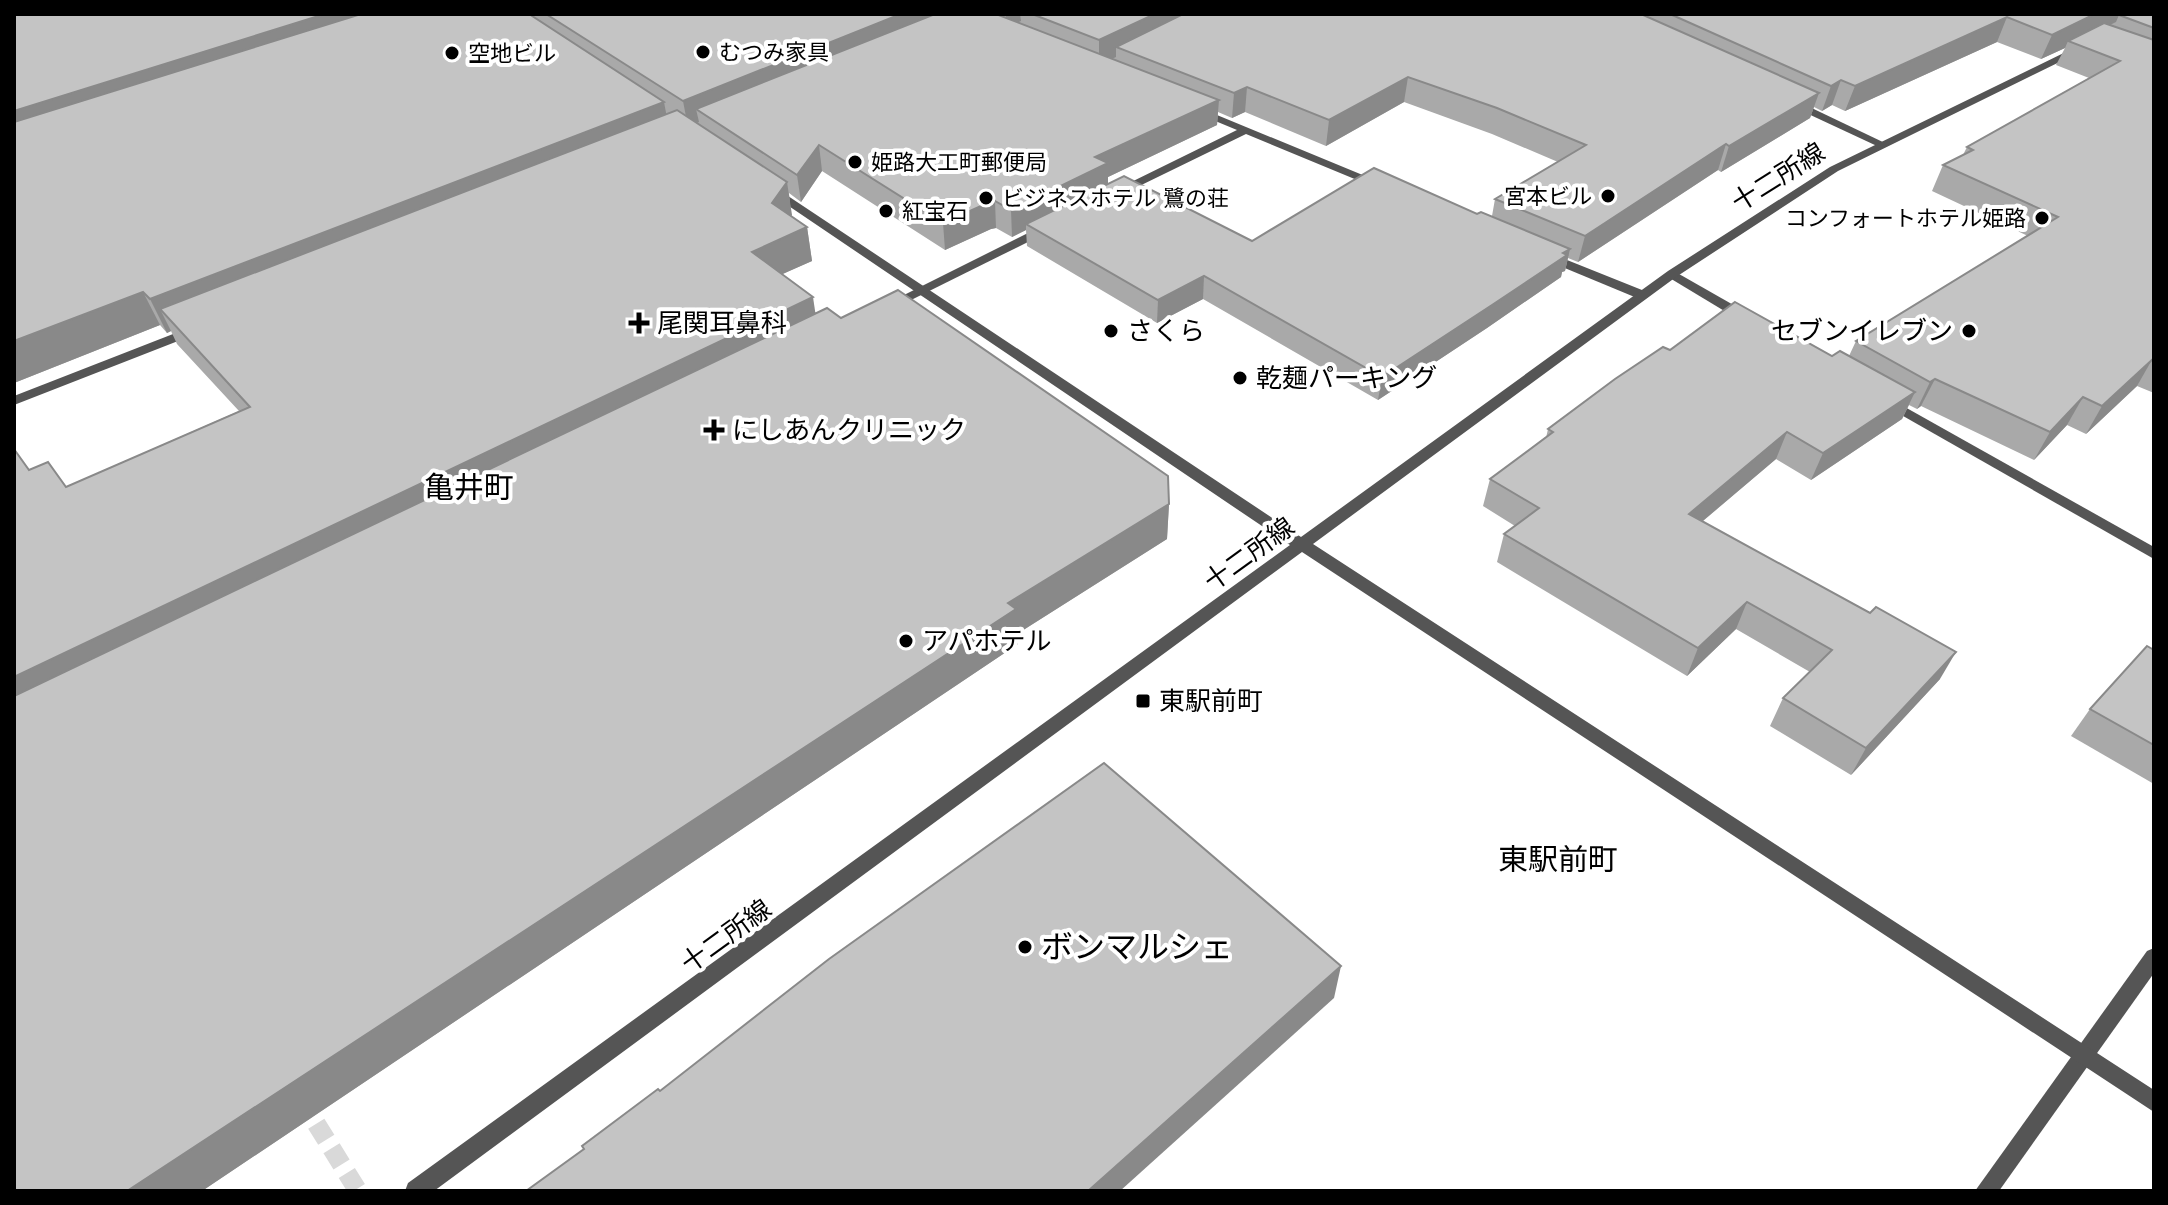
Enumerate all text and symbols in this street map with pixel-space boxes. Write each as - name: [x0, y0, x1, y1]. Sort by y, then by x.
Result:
- place label: むつみ家具: [719, 40, 829, 65]
- place label: 空地ビル: [468, 41, 556, 66]
- marker: むつみ家具: [694, 43, 712, 61]
- marker: 空地ビル: [443, 44, 461, 62]
- street label: 十二所線: [1726, 137, 1830, 217]
- place label: 姫路大工町郵便局: [871, 150, 1047, 175]
- marker: 姫路大工町郵便局: [846, 153, 864, 171]
- place label: 宮本ビル: [1504, 184, 1592, 209]
- place label: ビジネスホテル 鷺の荘: [1002, 186, 1229, 211]
- marker: 宮本ビル: [1599, 187, 1617, 205]
- marker: ビジネスホテル 鷺の荘: [977, 189, 995, 207]
- place label: 紅宝石: [902, 199, 968, 224]
- marker: 紅宝石: [877, 202, 895, 220]
- place label: コンフォートホテル姫路: [1785, 206, 2026, 231]
- marker: コンフォートホテル姫路: [2033, 209, 2051, 227]
- place label: 尾関耳鼻科: [657, 308, 787, 338]
- marker: 尾関耳鼻科: [628, 312, 650, 334]
- place label: さくら: [1127, 316, 1205, 346]
- place label: セブンイレブン: [1771, 316, 1953, 346]
- marker: さくら: [1102, 322, 1120, 340]
- marker: セブンイレブン: [1960, 322, 1978, 340]
- place label: 乾麺パーキング: [1256, 363, 1437, 393]
- marker: 乾麺パーキング: [1231, 369, 1249, 387]
- place label: にしあんクリニック: [732, 415, 966, 445]
- marker: にしあんクリニック: [703, 419, 725, 441]
- district label: 亀井町: [424, 470, 514, 505]
- street label: 十二所線: [1198, 511, 1300, 597]
- place label: アパホテル: [922, 626, 1051, 656]
- marker: アパホテル: [897, 632, 915, 650]
- place label: 東駅前町: [1159, 686, 1263, 716]
- marker: 東駅前町: [1134, 692, 1152, 710]
- district label: 東駅前町: [1498, 842, 1618, 877]
- street label: 十二所線: [675, 893, 777, 979]
- place label: ボンマルシェ: [1041, 928, 1233, 966]
- marker: ボンマルシェ: [1016, 938, 1034, 956]

